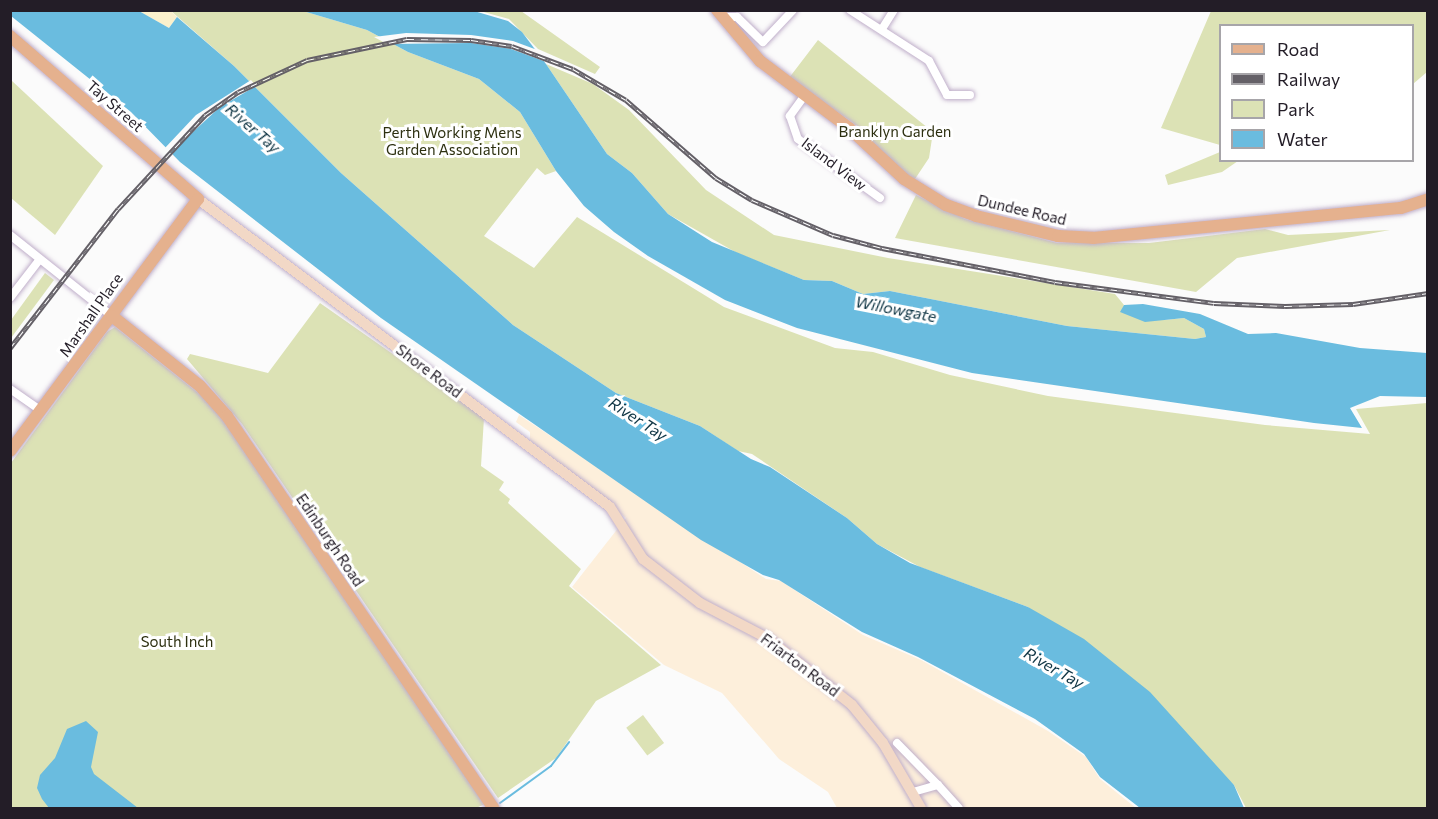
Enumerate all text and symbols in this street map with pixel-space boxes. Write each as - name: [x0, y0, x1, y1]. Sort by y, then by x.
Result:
- legend: [1219, 24, 1414, 162]
- text: Road: [1277, 38, 1319, 60]
- text: Railway: [1277, 68, 1340, 90]
- street label: Tay Street: [83, 77, 147, 135]
- text: Park: [1277, 98, 1315, 120]
- water label: River Tay: [222, 99, 284, 157]
- park label: Perth Working Mens Garden Association: [382, 123, 522, 158]
- park label: Branklyn Garden: [839, 123, 951, 141]
- text: Water: [1277, 128, 1328, 150]
- street label: Island View: [798, 134, 870, 194]
- street label: Dundee Road: [976, 191, 1068, 229]
- street label: Marshall Place: [56, 270, 126, 360]
- water label: Willowgate: [854, 292, 938, 326]
- street label: Shore Road: [392, 340, 466, 402]
- water label: River Tay: [605, 393, 671, 445]
- street label: Edinburgh Road: [292, 490, 368, 590]
- street label: Friarton Road: [757, 630, 843, 700]
- park label: South Inch: [141, 633, 213, 651]
- water label: River Tay: [1021, 643, 1087, 693]

